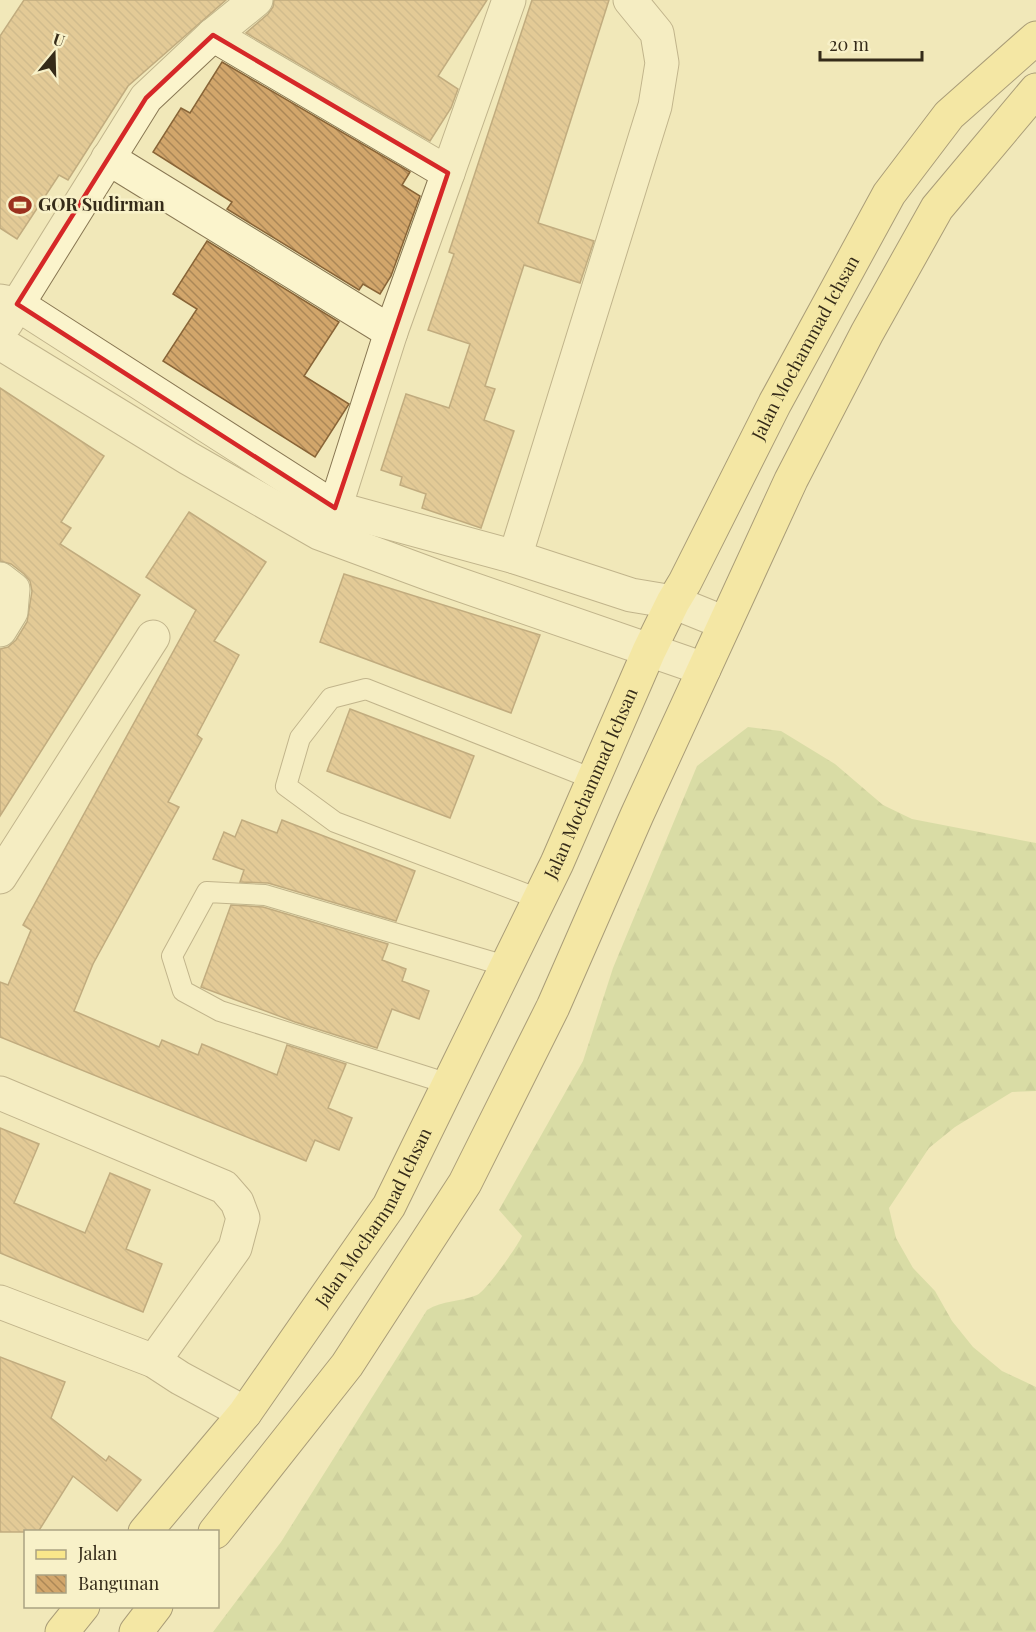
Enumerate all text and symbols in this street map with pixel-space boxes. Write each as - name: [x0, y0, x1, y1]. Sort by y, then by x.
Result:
- north arrow: [24, 24, 84, 84]
- scale bar: [820, 24, 922, 62]
- text: U: [50, 28, 68, 51]
- text: 20 m: [829, 32, 869, 56]
- sports icon: GOR Sudirman: [7, 192, 33, 218]
- place label: GOR Sudirman: [38, 192, 165, 216]
- street label: Jalan Mochammad Ichsan: [745, 251, 864, 445]
- street label: Jalan Mochammad Ichsan: [538, 684, 643, 884]
- street label: Jalan Mochammad Ichsan: [309, 1123, 437, 1312]
- legend: [24, 1530, 219, 1608]
- text: Jalan: [77, 1541, 118, 1565]
- text: Bangunan: [78, 1571, 159, 1595]

